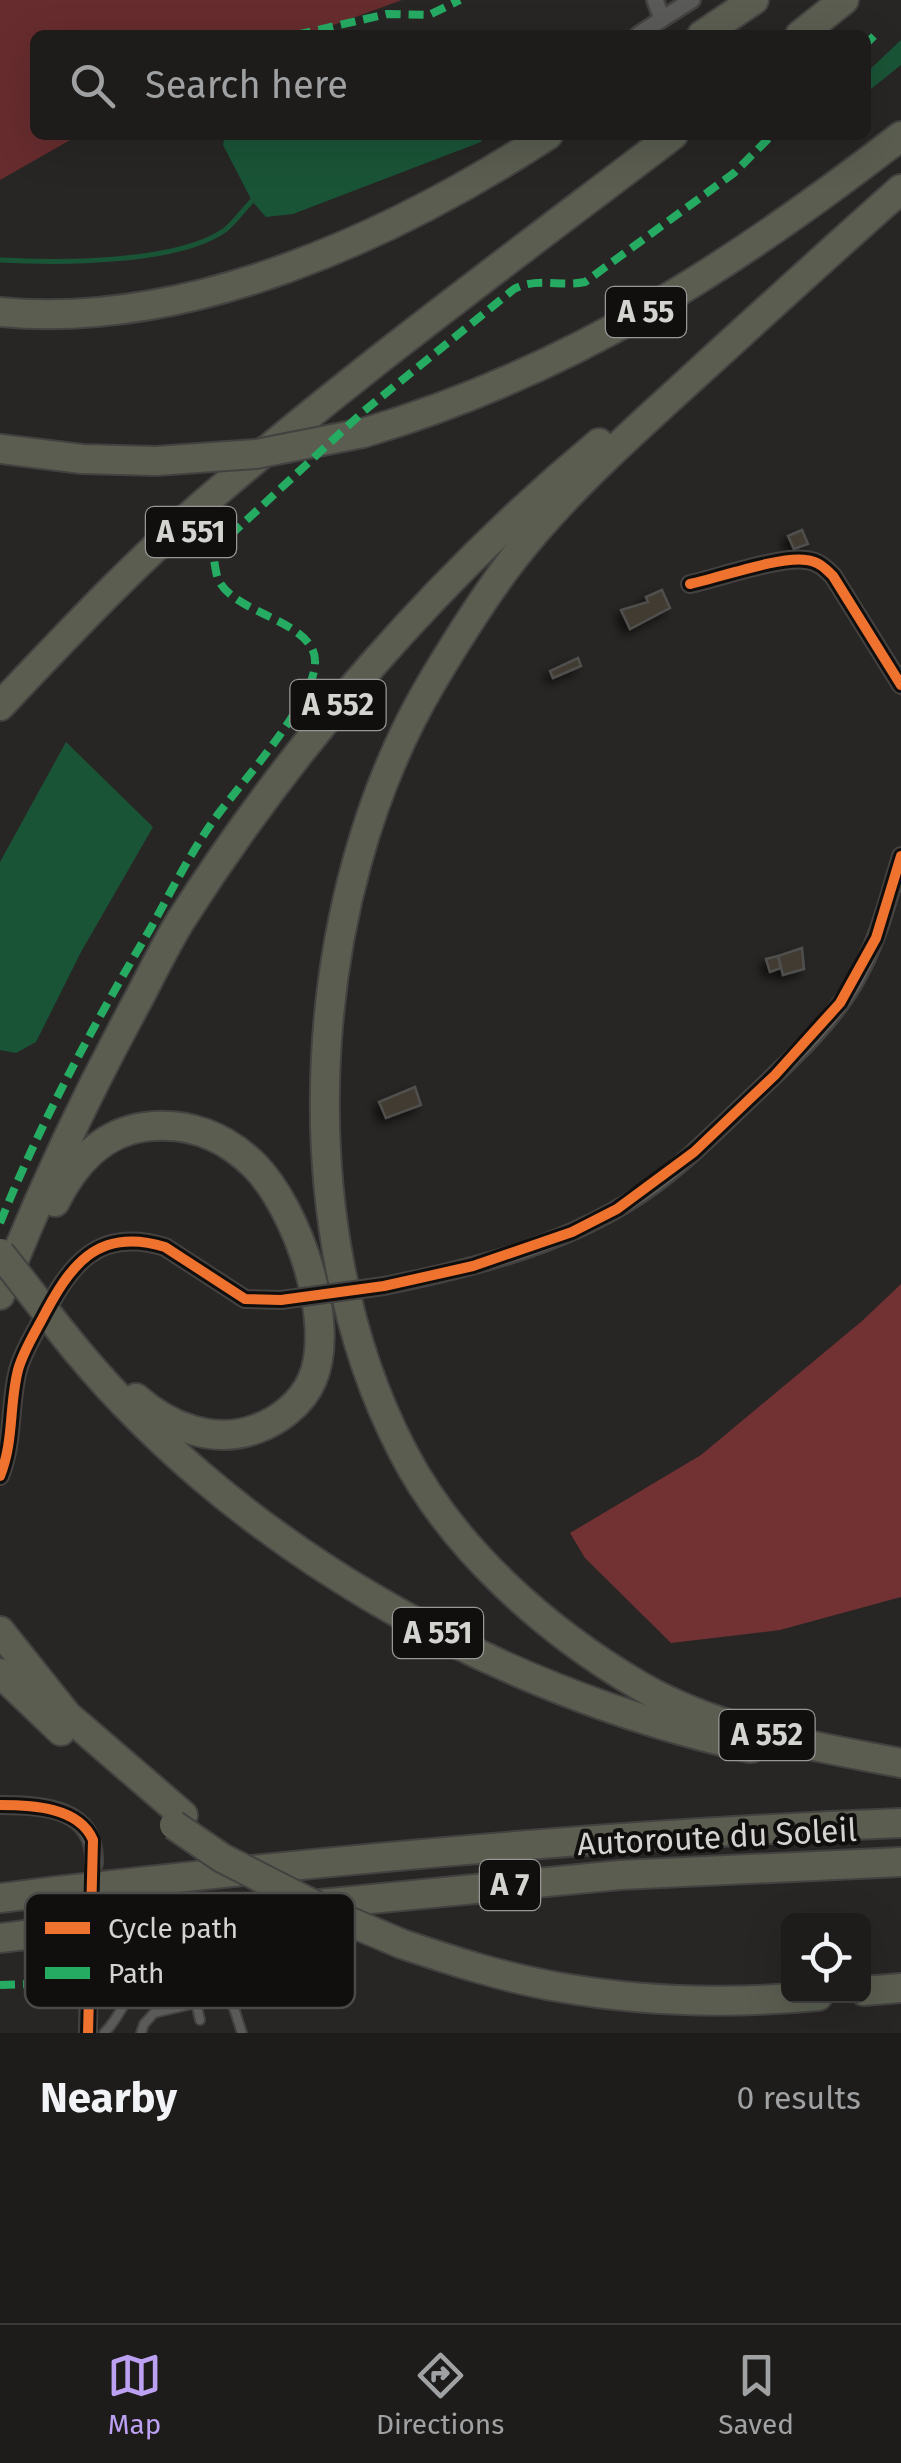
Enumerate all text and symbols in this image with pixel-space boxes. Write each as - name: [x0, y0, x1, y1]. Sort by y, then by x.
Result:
- search box: [30, 30, 871, 140]
- icon: search: [65, 58, 120, 113]
- text: Search here: [145, 62, 348, 108]
- road number: A 55: [606, 287, 686, 337]
- road number: A 551: [146, 507, 236, 557]
- road number: A 552: [290, 680, 386, 730]
- road number: A 551: [393, 1608, 483, 1658]
- road number: A 552: [720, 1710, 814, 1760]
- street label: Autoroute du Soleil: [576, 1811, 858, 1863]
- road number: A 7: [480, 1860, 540, 1910]
- legend: [25, 1893, 355, 2008]
- text: Cycle path: [108, 1912, 238, 1945]
- map controls: [781, 1913, 871, 2003]
- button: locate: [781, 1913, 871, 2003]
- text: Path: [108, 1957, 164, 1990]
- text: Nearby: [40, 2073, 177, 2123]
- text: 0 results: [736, 2079, 861, 2117]
- tab: Map: [107, 2348, 162, 2441]
- tab: Directions: [376, 2348, 504, 2441]
- tab: Saved: [718, 2348, 794, 2441]

